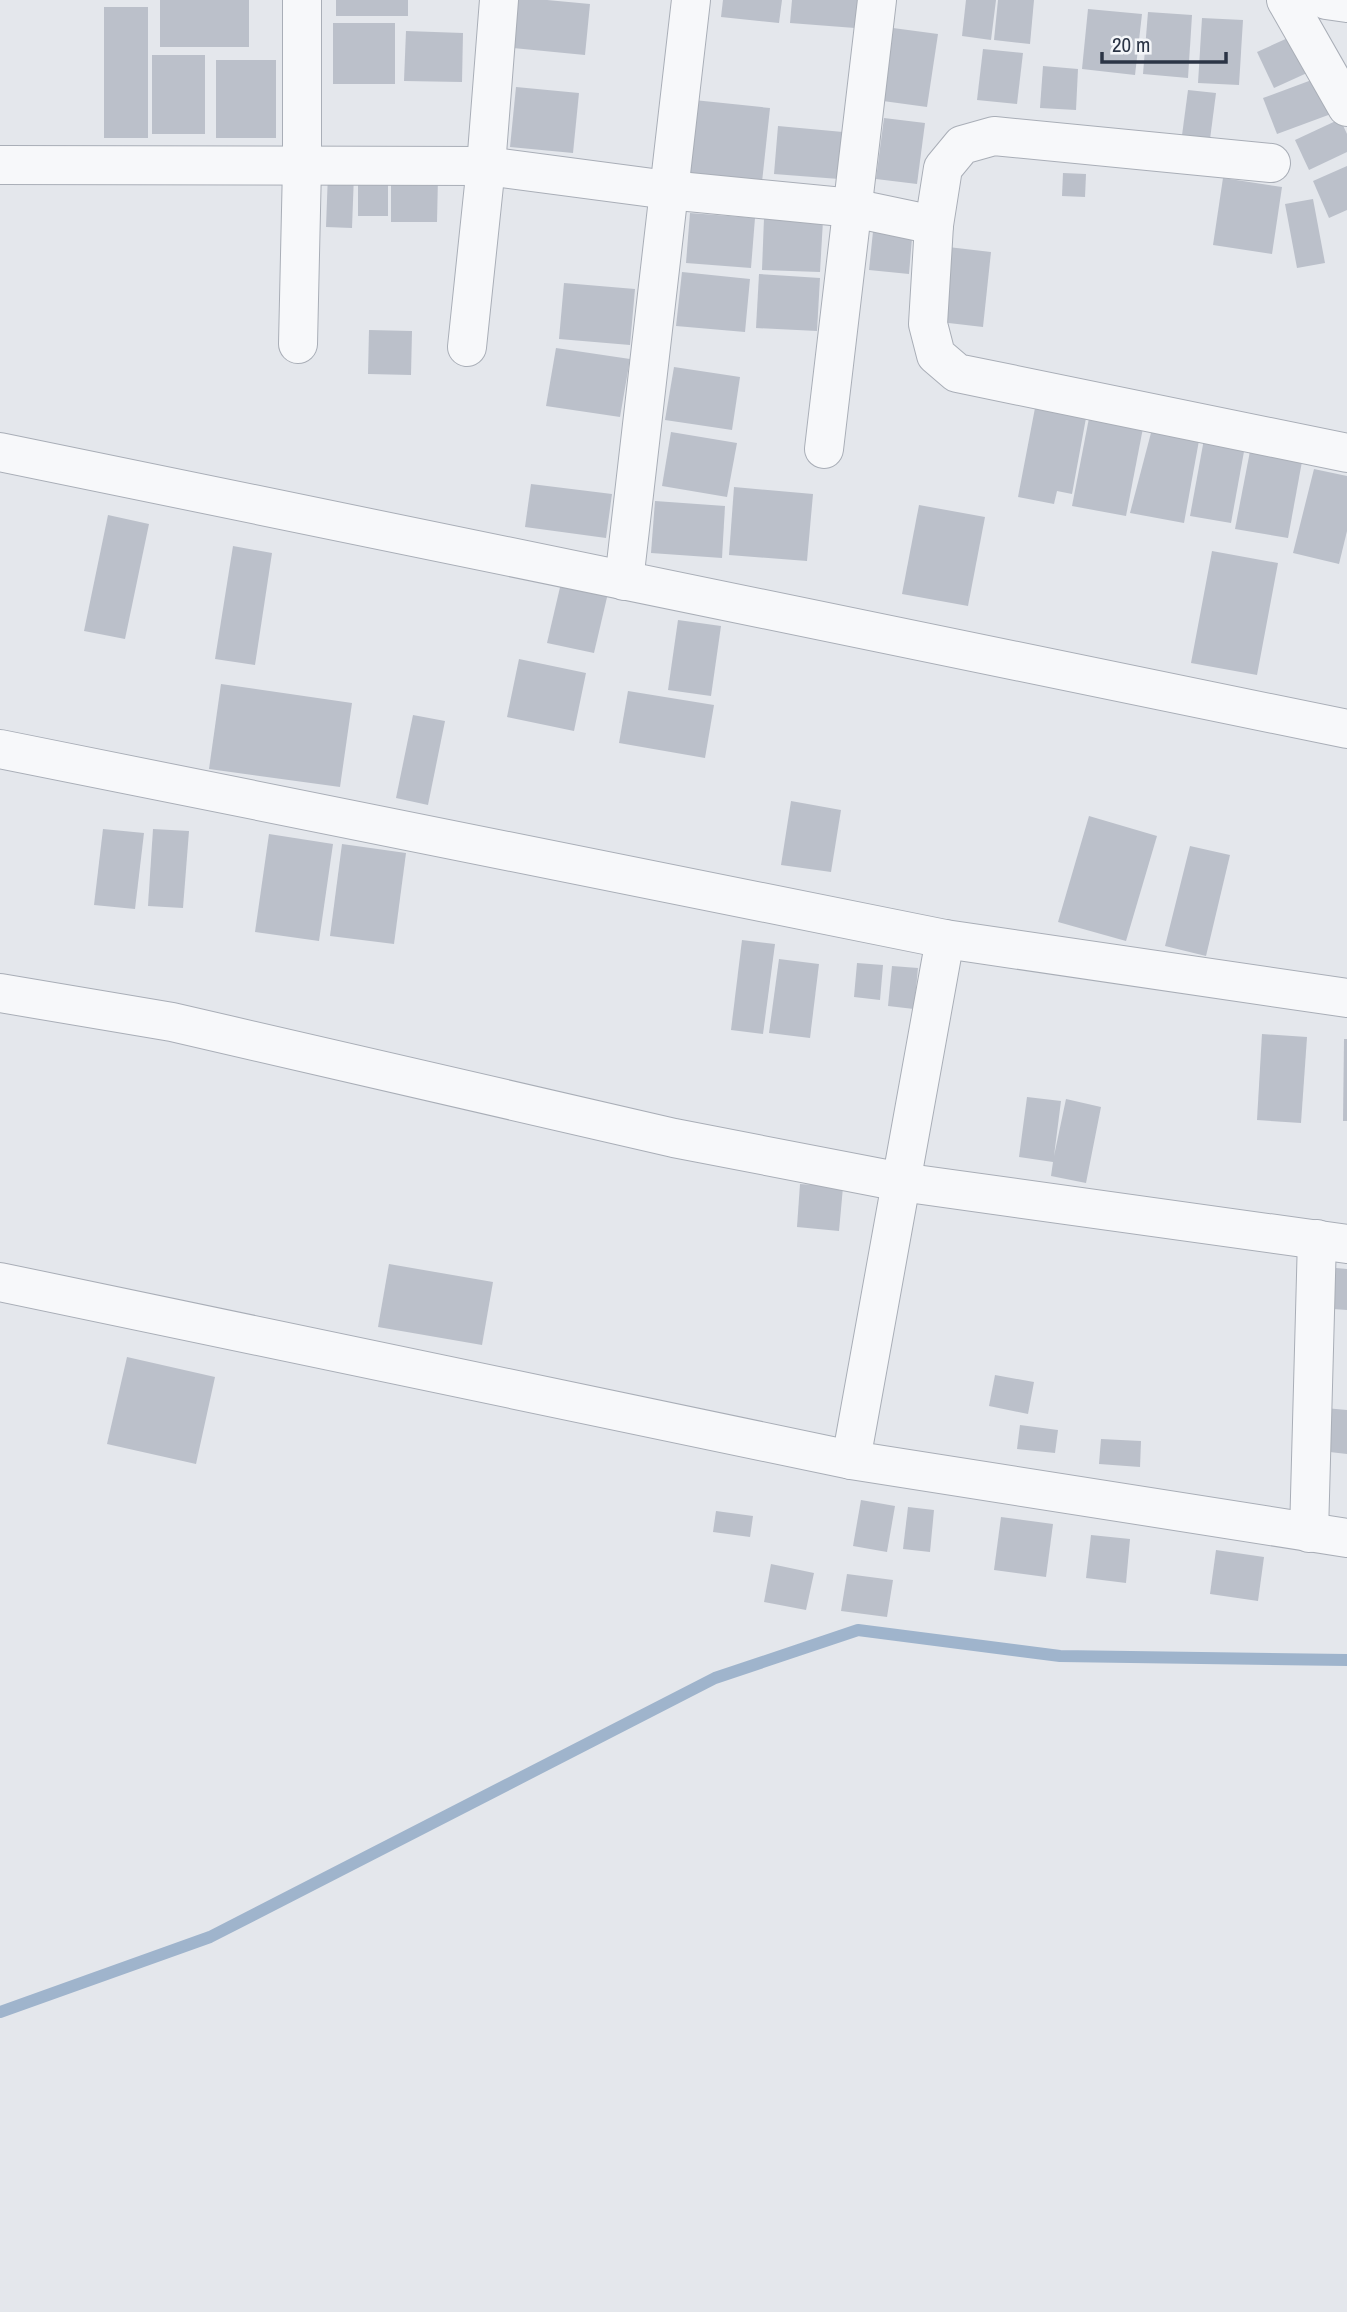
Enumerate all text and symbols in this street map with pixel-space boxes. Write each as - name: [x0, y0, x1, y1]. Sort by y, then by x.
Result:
- scale bar: [1102, 21, 1226, 65]
- text: 20 m: [1112, 30, 1150, 59]

